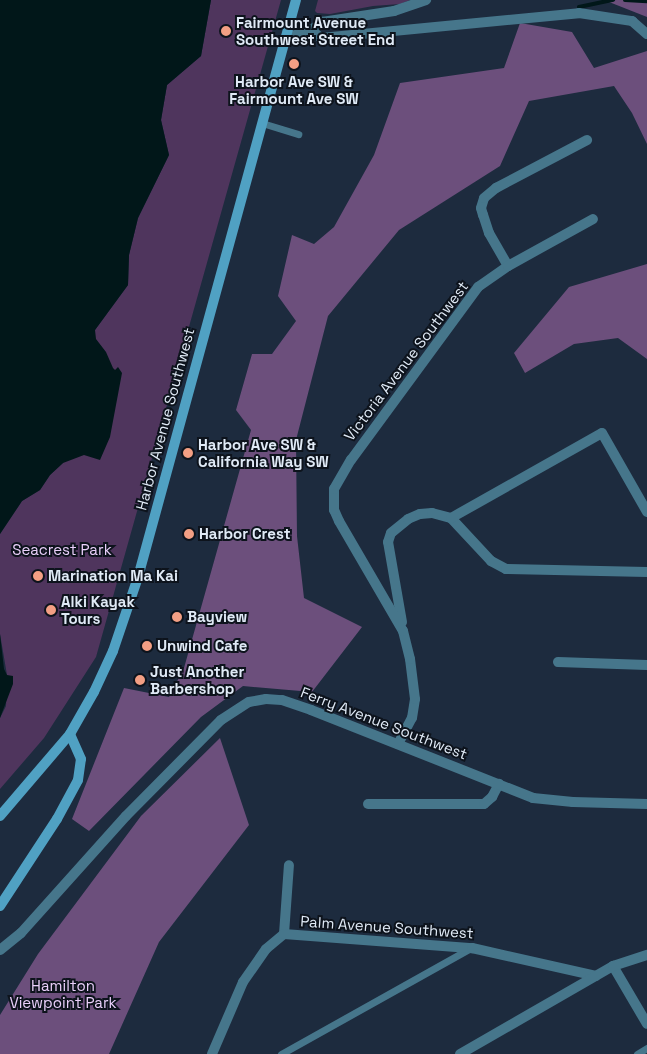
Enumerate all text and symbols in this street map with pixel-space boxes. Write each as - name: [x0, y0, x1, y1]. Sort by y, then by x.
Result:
- place label: Fairmount Avenue Southwest Street End: [236, 13, 395, 48]
- marker: Fairmount Avenue Southwest Street End: [220, 25, 232, 37]
- marker: Harbor Ave SW & Fairmount Ave SW: [288, 58, 300, 70]
- place label: Harbor Ave SW & Fairmount Ave SW: [229, 72, 359, 107]
- street label: Victoria Avenue Southwest: [340, 278, 472, 444]
- street label: Harbor Avenue Southwest: [132, 326, 198, 512]
- place label: Harbor Ave SW & California Way SW: [198, 435, 329, 470]
- marker: Harbor Ave SW & California Way SW: [182, 447, 194, 459]
- place label: Harbor Crest: [199, 525, 290, 543]
- marker: Harbor Crest: [183, 528, 195, 540]
- park label: Seacrest Park: [12, 541, 112, 559]
- place label: Marination Ma Kai: [48, 567, 178, 585]
- marker: Marination Ma Kai: [32, 570, 44, 582]
- place label: Alki Kayak Tours: [61, 592, 135, 627]
- marker: Alki Kayak Tours: [45, 604, 57, 616]
- place label: Bayview: [187, 608, 247, 626]
- marker: Bayview: [171, 611, 183, 623]
- place label: Unwind Cafe: [157, 637, 247, 655]
- marker: Unwind Cafe: [141, 640, 153, 652]
- place label: Just Another Barbershop: [150, 662, 245, 697]
- marker: Just Another Barbershop: [134, 674, 146, 686]
- street label: Ferry Avenue Southwest: [298, 683, 470, 763]
- street label: Palm Avenue Southwest: [300, 912, 474, 942]
- park label: Hamilton Viewpoint Park: [9, 976, 117, 1011]

